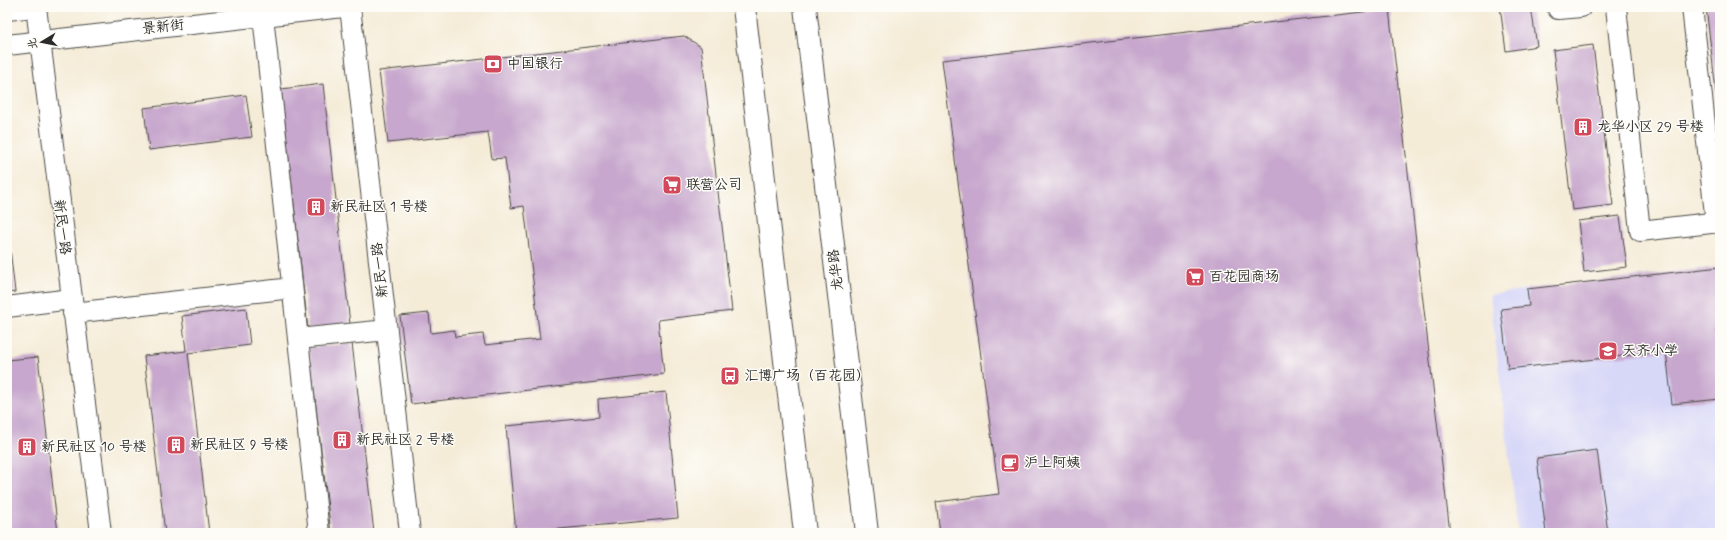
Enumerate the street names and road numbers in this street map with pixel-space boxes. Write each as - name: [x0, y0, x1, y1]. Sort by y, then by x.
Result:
- street label: 景新街: [141, 16, 185, 38]
- street label: 新民一路: [50, 198, 74, 256]
- street label: 新民一路: [368, 241, 392, 299]
- street label: 龙华路: [825, 248, 847, 292]

